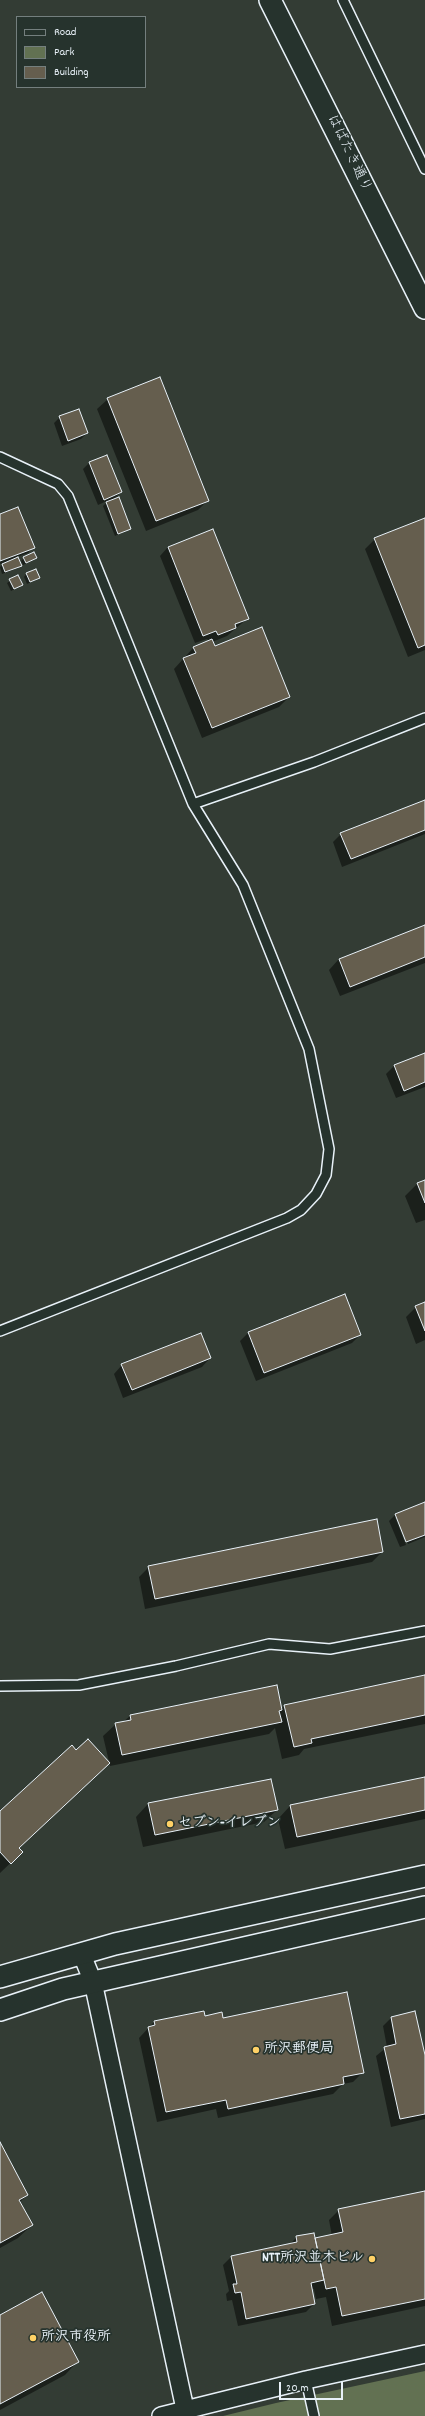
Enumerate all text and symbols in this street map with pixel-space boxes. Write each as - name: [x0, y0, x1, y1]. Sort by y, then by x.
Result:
- legend: [16, 16, 146, 88]
- text: Road: [54, 24, 76, 41]
- text: Park: [54, 44, 74, 61]
- text: Building: [54, 64, 89, 81]
- street label: はばたき通り: [322, 113, 374, 195]
- place label: セブン-イレブン: [178, 1816, 281, 1832]
- marker: セブン-イレブン: [165, 1819, 175, 1829]
- place label: 所沢郵便局: [264, 2042, 334, 2058]
- marker: 所沢郵便局: [251, 2045, 261, 2055]
- place label: NTT所沢並木ビル: [262, 2251, 364, 2267]
- marker: NTT所沢並木ビル: [367, 2254, 377, 2264]
- place label: 所沢市役所: [41, 2330, 111, 2346]
- marker: 所沢市役所: [28, 2333, 38, 2343]
- scale bar: [281, 2374, 345, 2400]
- text: 20 m: [286, 2380, 309, 2397]

